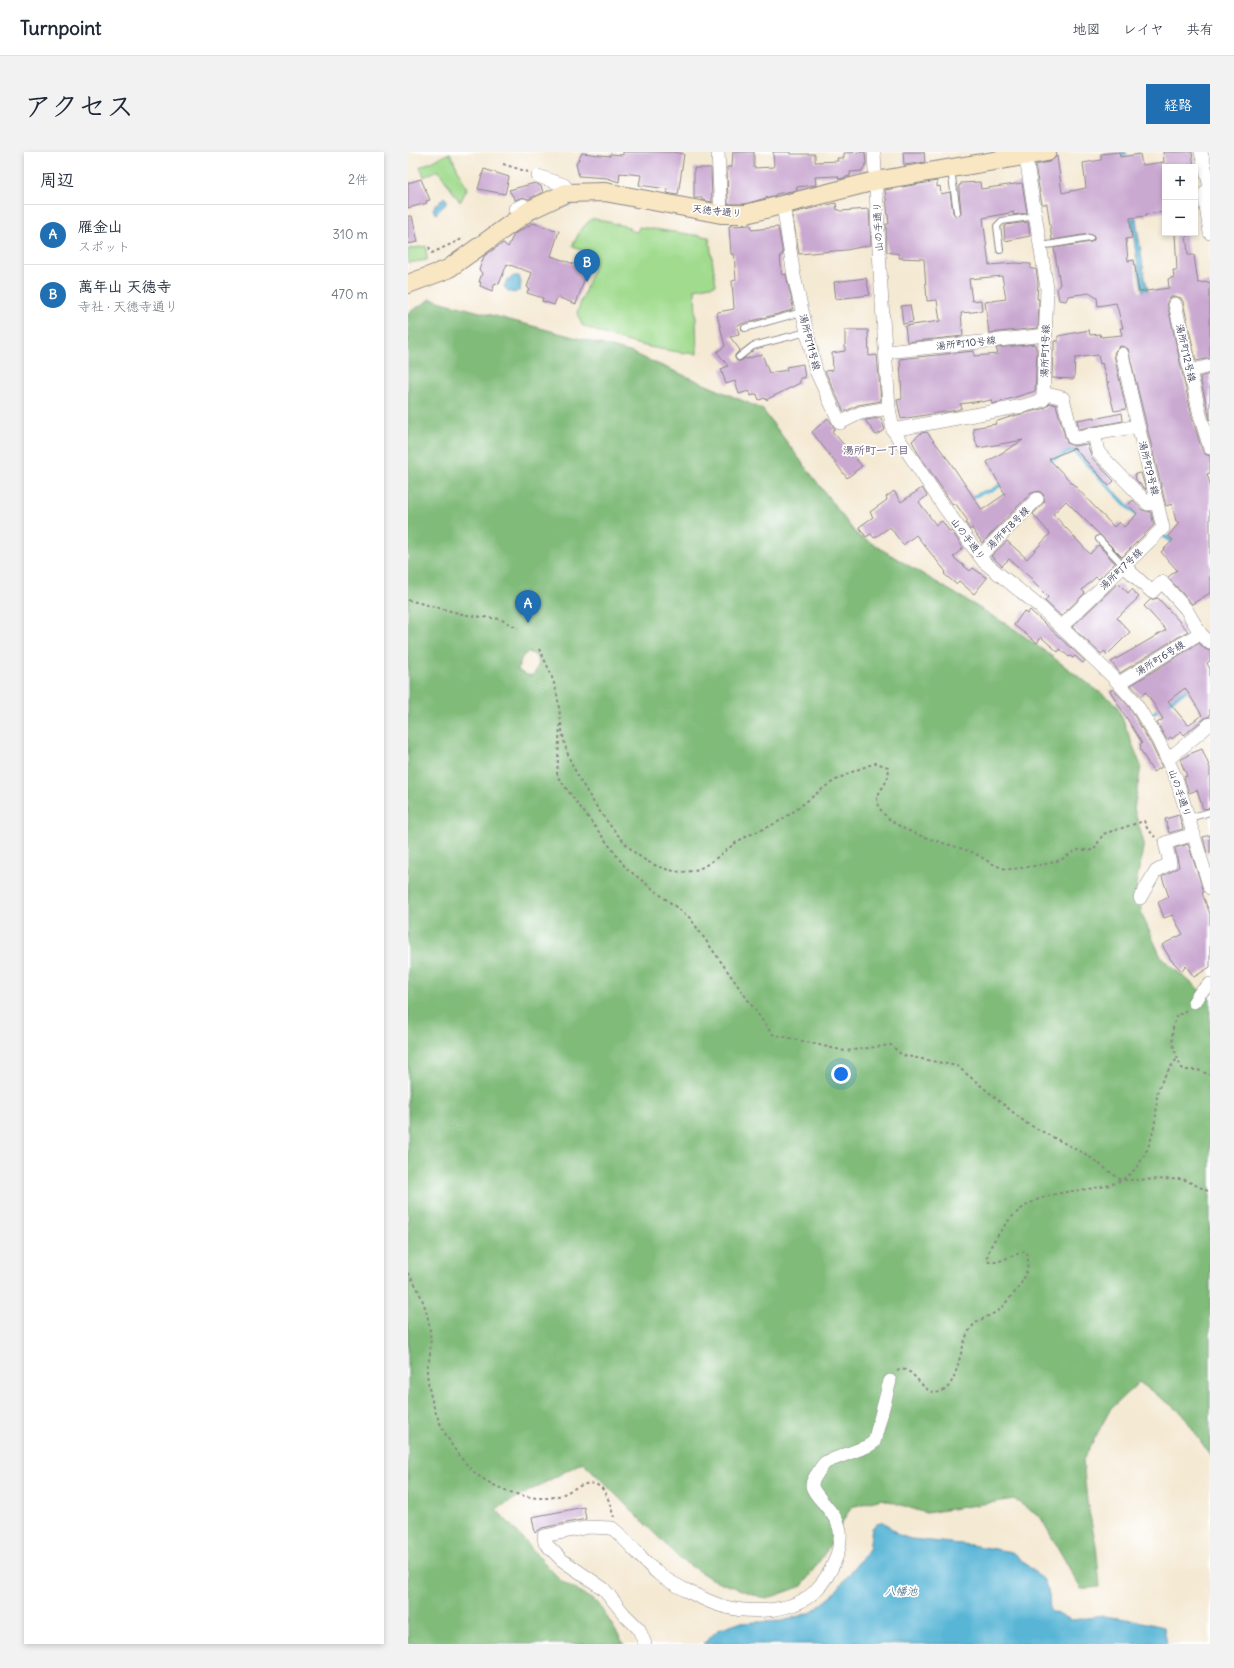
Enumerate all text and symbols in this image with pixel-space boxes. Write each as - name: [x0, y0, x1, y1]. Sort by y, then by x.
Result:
- text: Turnpoint: [20, 16, 101, 40]
- text: 地図: [1073, 20, 1101, 38]
- text: レイヤ: [1123, 20, 1164, 38]
- text: 共有: [1186, 20, 1214, 38]
- button: 経路: [1146, 84, 1210, 124]
- text: アクセス: [24, 88, 134, 124]
- map controls: [1162, 164, 1198, 236]
- button: +: [1162, 164, 1198, 200]
- text: 周辺: [40, 169, 74, 191]
- text: 2件: [348, 171, 368, 188]
- button: −: [1162, 200, 1198, 236]
- street label: 天徳寺通り: [691, 202, 743, 220]
- street label: 山の手通り: [870, 202, 886, 252]
- text: 雁金山: [78, 217, 123, 236]
- text: A: [49, 226, 57, 243]
- text: 310 m: [333, 226, 368, 243]
- text: スポット: [78, 238, 130, 255]
- pin: B: [574, 249, 600, 282]
- text: 萬年山 天徳寺: [78, 277, 172, 296]
- text: B: [49, 286, 57, 303]
- text: 470 m: [331, 286, 368, 303]
- text: 寺社 · 天徳寺通り: [78, 298, 178, 315]
- street label: 湯所町11号線: [797, 312, 823, 372]
- street label: 湯所町12号線: [1173, 323, 1199, 383]
- street label: 湯所町1号線: [1038, 324, 1052, 378]
- street label: 湯所町10号線: [935, 333, 997, 353]
- street label: 湯所町9号線: [1136, 439, 1162, 497]
- district label: 湯所町一丁目: [843, 443, 909, 457]
- street label: 湯所町8号線: [984, 504, 1032, 552]
- street label: 山の手通り: [948, 515, 988, 563]
- street label: 湯所町7号線: [1097, 545, 1145, 593]
- pin: A: [515, 590, 541, 623]
- street label: 湯所町6号線: [1133, 638, 1187, 678]
- street label: 山の手通り: [1166, 767, 1194, 819]
- your location: [831, 1064, 851, 1084]
- water label: 八幡池: [885, 1584, 918, 1598]

